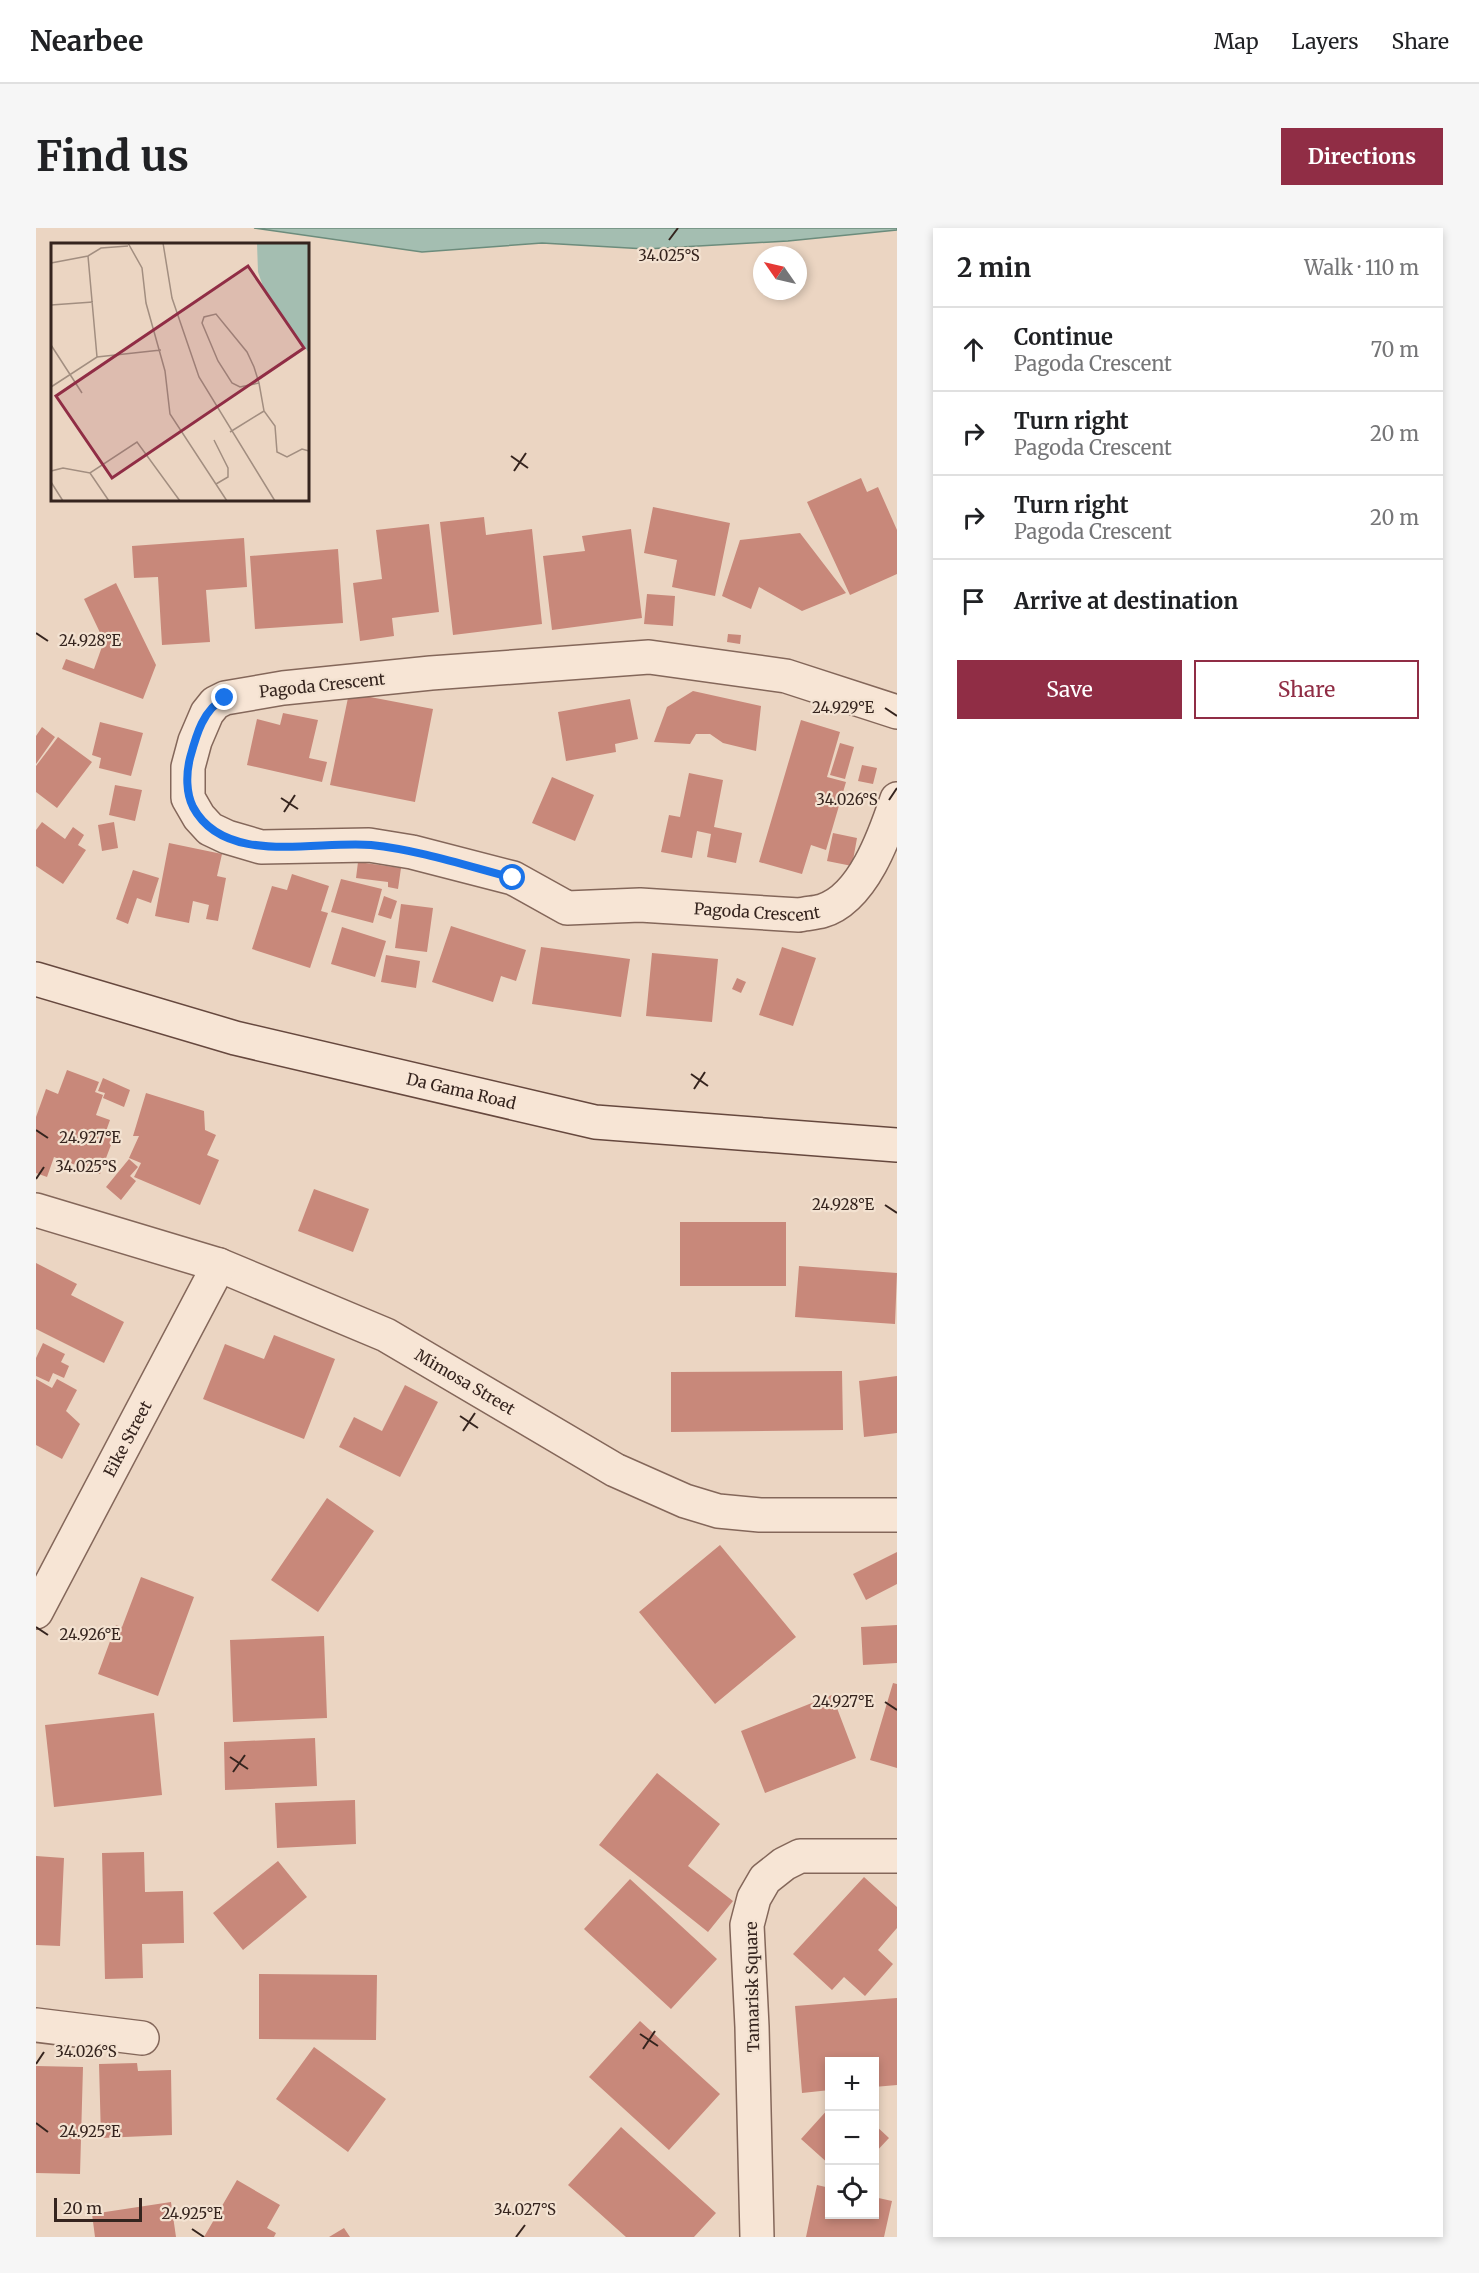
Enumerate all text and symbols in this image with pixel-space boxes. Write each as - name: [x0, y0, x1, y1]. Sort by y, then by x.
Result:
- text: Nearbee: [30, 23, 143, 59]
- text: Map: [1214, 28, 1259, 55]
- text: Layers: [1292, 28, 1359, 55]
- text: Share: [1392, 28, 1449, 55]
- button: Directions: [1281, 128, 1443, 185]
- text: Find us: [36, 130, 189, 182]
- inset map: [51, 243, 309, 501]
- text: 34.025°S: [638, 246, 700, 265]
- north arrow: [753, 246, 807, 300]
- text: 2 min: [957, 251, 1031, 284]
- text: Walk · 110 m: [1304, 255, 1419, 280]
- text: Continue: [1014, 323, 1113, 351]
- icon: ahead: [957, 333, 990, 366]
- text: 70 m: [1371, 337, 1419, 362]
- text: Pagoda Crescent: [1014, 351, 1172, 376]
- text: Turn right: [1014, 407, 1128, 435]
- icon: right: [957, 417, 990, 450]
- text: 20 m: [1370, 421, 1419, 446]
- text: Pagoda Crescent: [1014, 435, 1172, 460]
- text: Turn right: [1014, 491, 1128, 519]
- icon: right: [957, 501, 990, 534]
- text: 20 m: [1370, 505, 1419, 530]
- text: Pagoda Crescent: [1014, 519, 1172, 544]
- icon: arrive: [957, 585, 990, 618]
- text: Arrive at destination: [1014, 587, 1238, 615]
- text: 24.928°E: [59, 631, 121, 650]
- button: Save: [957, 660, 1182, 719]
- button: Share: [1194, 660, 1419, 719]
- street label: Pagoda Crescent: [258, 668, 387, 702]
- route end: [211, 684, 237, 710]
- text: 24.929°E: [812, 698, 875, 717]
- text: 34.026°S: [816, 790, 878, 809]
- route start: [499, 864, 525, 890]
- street label: Pagoda Crescent: [693, 898, 822, 926]
- street label: Da Gama Road: [405, 1068, 518, 1113]
- text: 24.927°E: [59, 1128, 121, 1147]
- text: 34.025°S: [55, 1157, 117, 1176]
- text: 24.928°E: [812, 1195, 874, 1214]
- street label: Mimosa Street: [412, 1344, 519, 1419]
- street label: Eike Street: [99, 1397, 156, 1480]
- text: 24.926°E: [59, 1625, 121, 1644]
- text: 24.927°E: [812, 1692, 874, 1711]
- street label: Tamarisk Square: [741, 1921, 763, 2053]
- text: 34.026°S: [55, 2042, 117, 2061]
- map controls: [825, 2057, 879, 2219]
- button: +: [825, 2057, 879, 2111]
- button: −: [825, 2111, 879, 2165]
- text: 24.925°E: [59, 2122, 121, 2141]
- button: locate: [825, 2165, 879, 2219]
- scale bar: [54, 2195, 142, 2222]
- text: 20 m: [63, 2198, 102, 2218]
- text: 34.027°S: [494, 2200, 556, 2219]
- text: 24.925°E: [161, 2204, 223, 2223]

